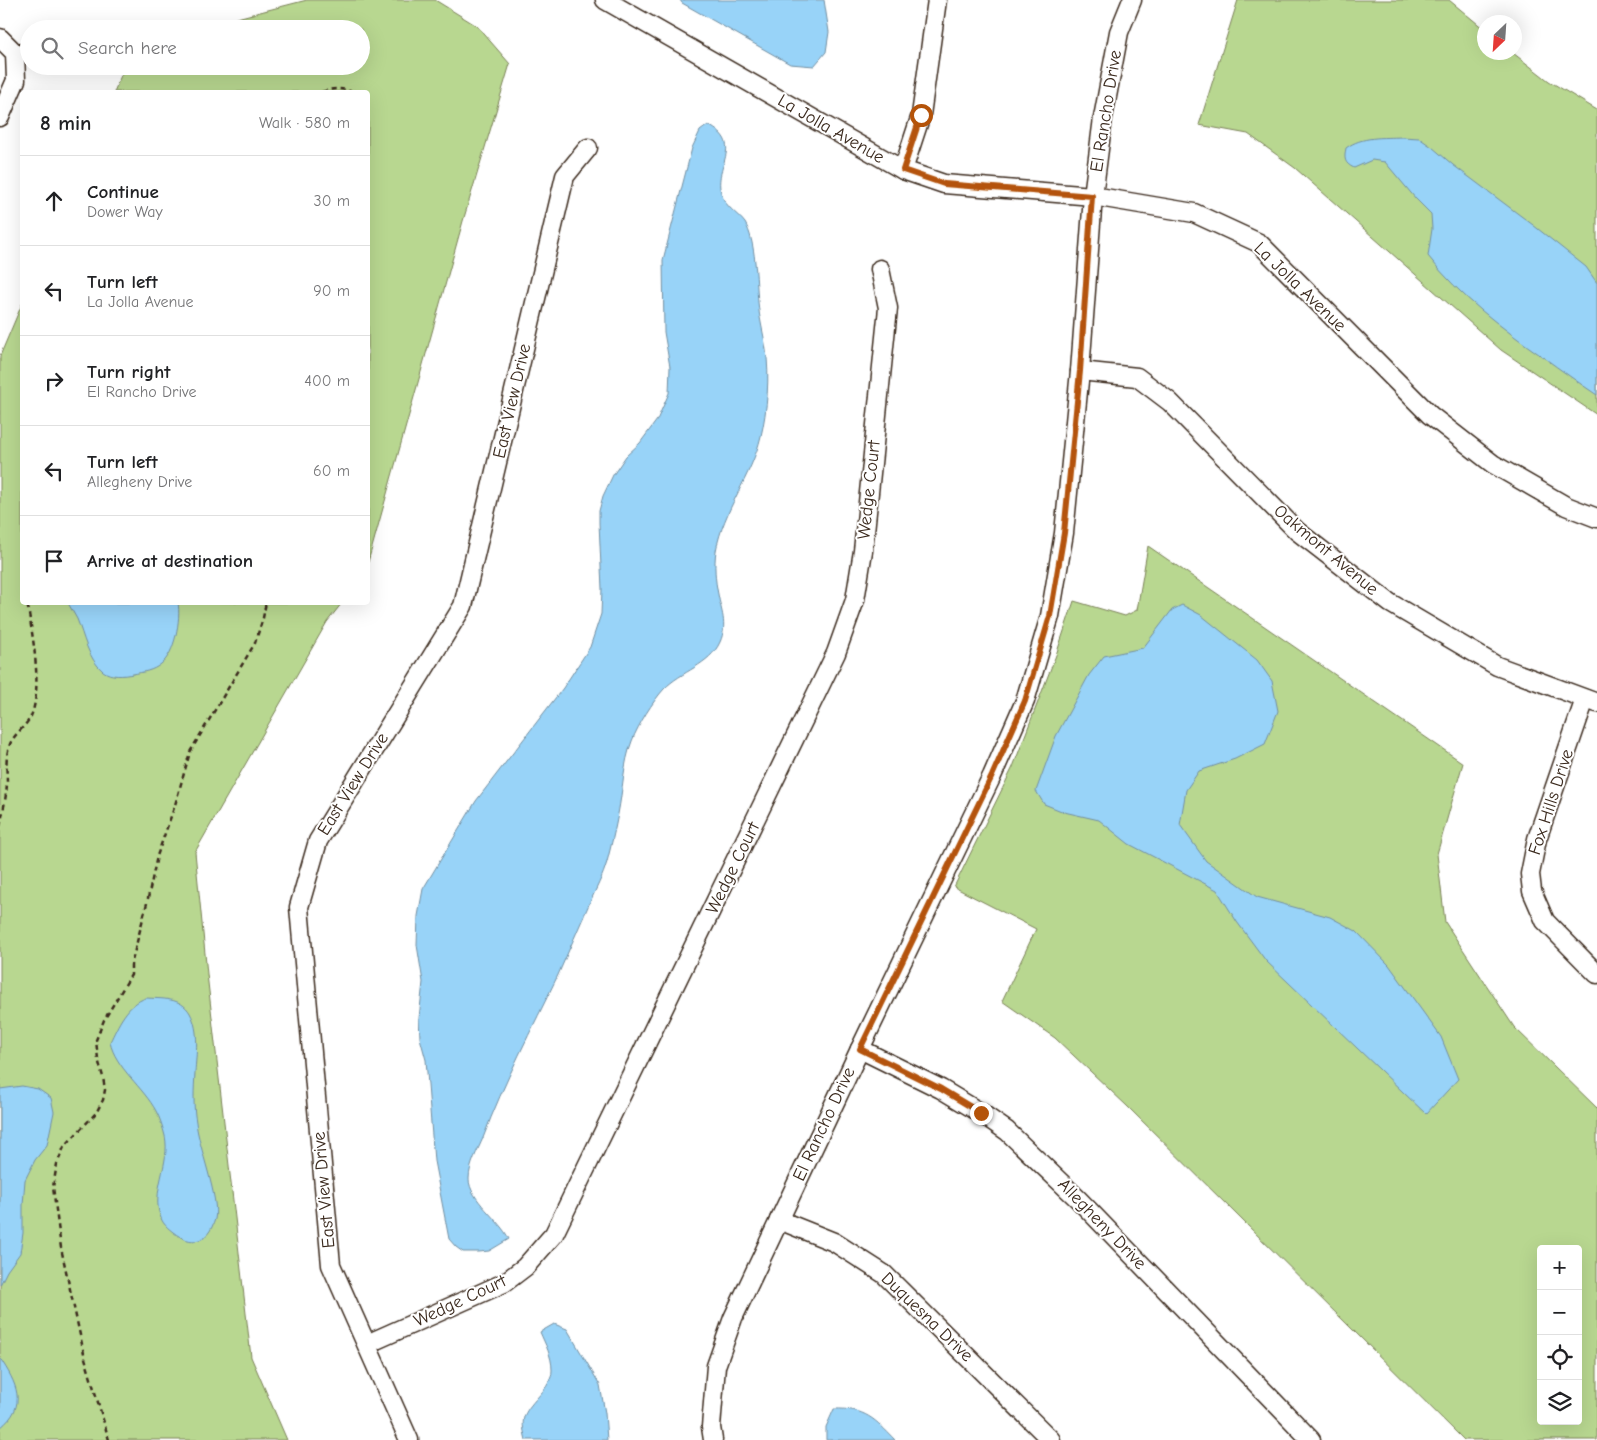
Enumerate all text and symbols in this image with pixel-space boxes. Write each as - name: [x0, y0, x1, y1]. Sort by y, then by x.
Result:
- north arrow: [1477, 15, 1522, 60]
- search box: [20, 20, 370, 75]
- icon: search: [38, 34, 66, 62]
- text: Search here: [78, 37, 177, 59]
- street label: El Rancho Drive: [1086, 49, 1126, 173]
- street label: La Jolla Avenue: [774, 90, 888, 168]
- route start: [910, 104, 933, 127]
- text: 8 min: [40, 111, 91, 135]
- text: Walk · 580 m: [259, 114, 350, 132]
- text: Continue: [87, 181, 159, 203]
- icon: ahead: [40, 187, 68, 215]
- text: 30 m: [314, 192, 350, 210]
- text: Dower Way: [87, 203, 163, 221]
- street label: La Jolla Avenue: [1250, 238, 1350, 336]
- text: Turn left: [87, 271, 158, 293]
- icon: left: [40, 277, 68, 305]
- text: 90 m: [313, 282, 350, 300]
- text: La Jolla Avenue: [87, 293, 193, 311]
- street label: East View Drive: [489, 342, 535, 460]
- text: Turn right: [87, 361, 171, 383]
- icon: right: [40, 367, 68, 395]
- text: 400 m: [304, 372, 350, 390]
- text: El Rancho Drive: [87, 383, 196, 401]
- street label: Wedge Court: [853, 439, 885, 541]
- text: Turn left: [87, 451, 158, 473]
- icon: left: [40, 457, 68, 485]
- text: 60 m: [313, 462, 350, 480]
- text: Allegheny Drive: [87, 473, 192, 491]
- street label: Oakmont Avenue: [1269, 500, 1383, 600]
- icon: arrive: [40, 547, 68, 575]
- text: Arrive at destination: [87, 550, 253, 572]
- street label: East View Drive: [313, 729, 393, 839]
- street label: Fox Hills Drive: [1524, 746, 1578, 858]
- street label: Wedge Court: [702, 818, 765, 917]
- street label: El Rancho Drive: [788, 1064, 860, 1184]
- route end: [970, 1102, 993, 1125]
- street label: East View Drive: [308, 1131, 340, 1249]
- street label: Allegheny Drive: [1053, 1174, 1151, 1274]
- map controls: [1537, 1245, 1582, 1425]
- button: +: [1537, 1245, 1582, 1290]
- street label: Duquesna Drive: [877, 1268, 977, 1366]
- street label: Wedge Court: [410, 1270, 510, 1332]
- button: −: [1537, 1290, 1582, 1335]
- button: locate: [1537, 1335, 1582, 1380]
- button: layers: [1537, 1380, 1582, 1425]

